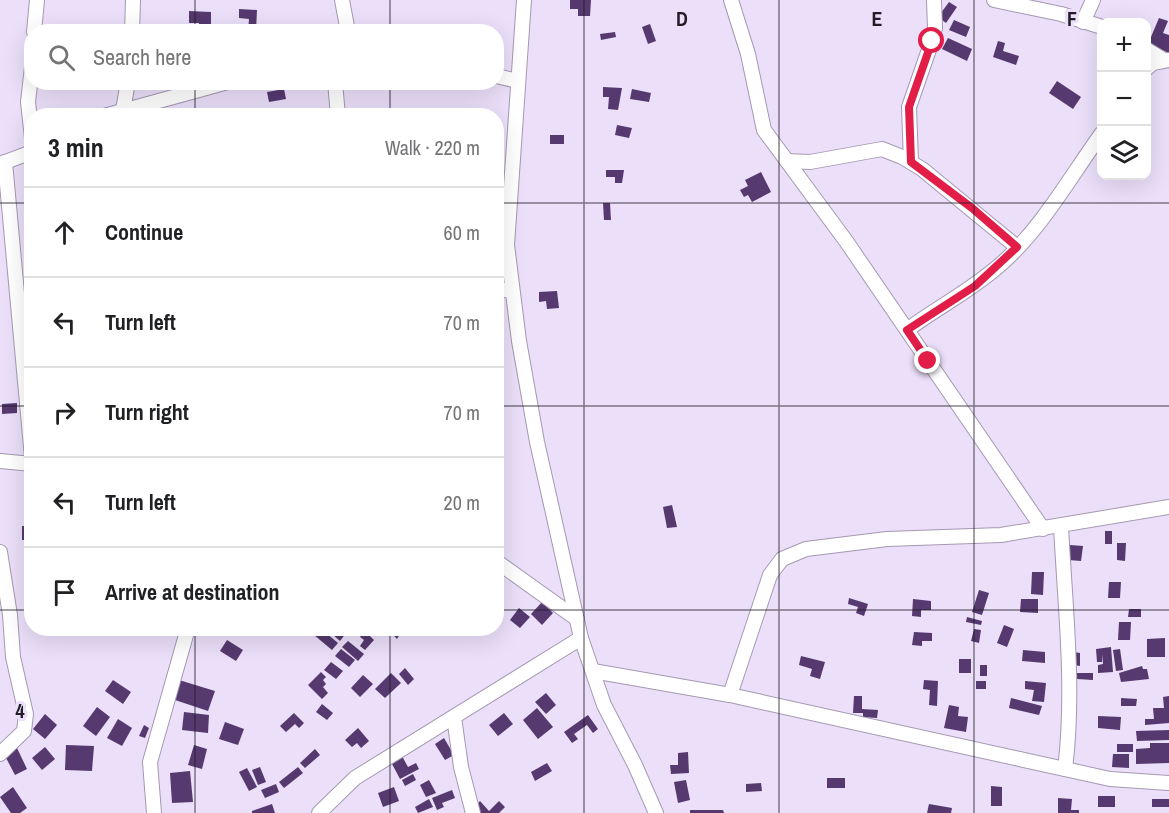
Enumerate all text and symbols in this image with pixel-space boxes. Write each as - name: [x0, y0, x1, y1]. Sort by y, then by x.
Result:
- text: D: [676, 5, 688, 32]
- text: E: [872, 5, 883, 32]
- text: F: [1067, 5, 1077, 32]
- map controls: [1097, 18, 1151, 180]
- button: +: [1097, 18, 1151, 72]
- search box: [24, 24, 504, 90]
- route start: [918, 27, 944, 53]
- icon: search: [45, 41, 78, 74]
- text: Search here: [93, 42, 191, 72]
- button: −: [1097, 72, 1151, 126]
- button: layers: [1097, 126, 1151, 180]
- text: 3 min: [48, 130, 104, 165]
- text: Walk · 220 m: [385, 134, 480, 161]
- icon: ahead: [48, 216, 81, 249]
- text: Continue: [105, 217, 183, 247]
- text: 60 m: [444, 219, 480, 246]
- icon: left: [48, 306, 81, 339]
- text: Turn left: [105, 307, 176, 337]
- text: 70 m: [444, 309, 480, 336]
- route end: [914, 347, 940, 373]
- icon: right: [48, 396, 81, 429]
- text: Turn right: [105, 397, 189, 427]
- text: 70 m: [444, 399, 480, 426]
- icon: left: [48, 486, 81, 519]
- text: Turn left: [105, 487, 176, 517]
- text: 20 m: [444, 489, 480, 516]
- icon: arrive: [48, 576, 81, 609]
- text: Arrive at destination: [105, 577, 279, 607]
- text: 4: [15, 697, 25, 724]

